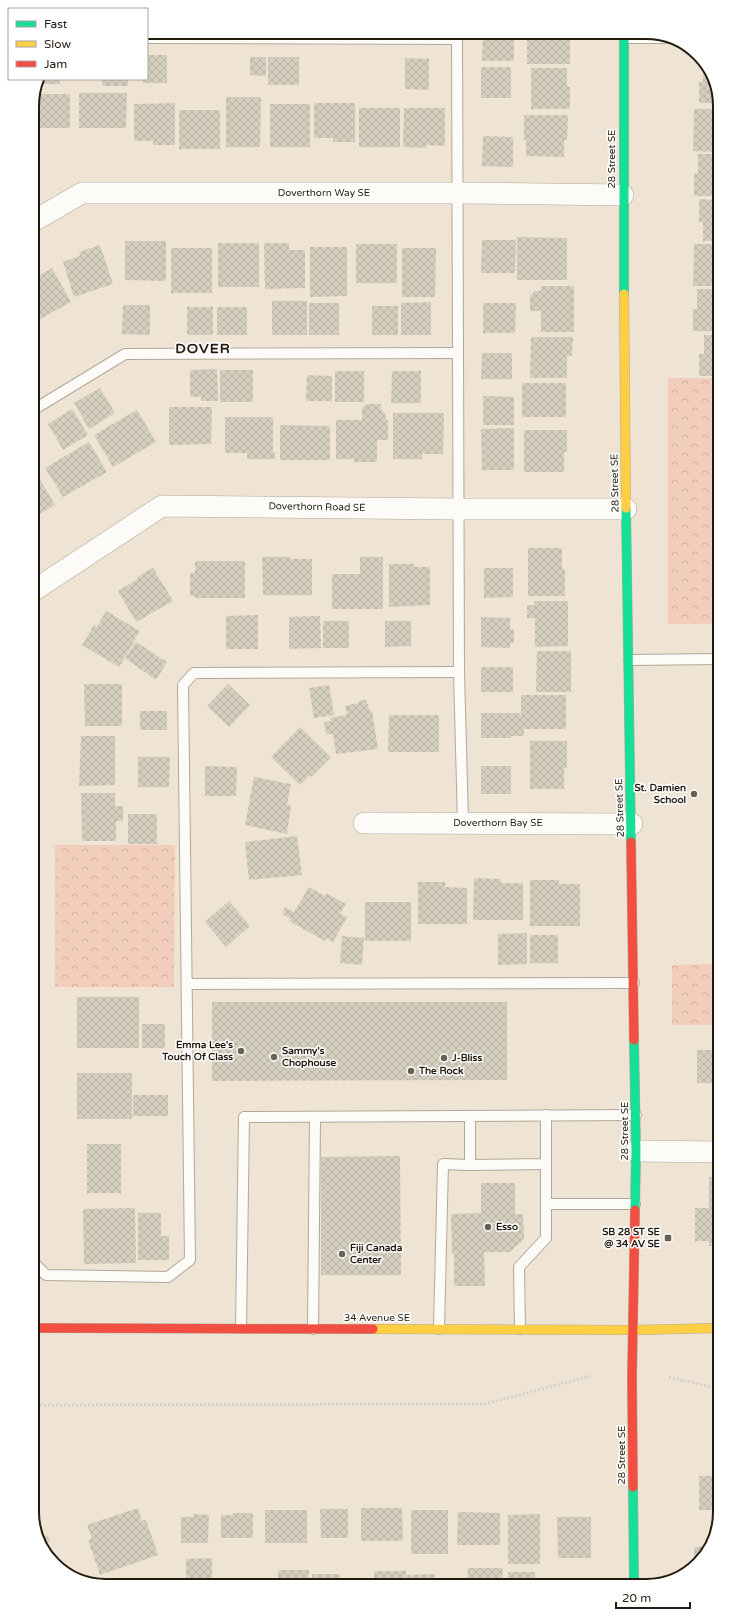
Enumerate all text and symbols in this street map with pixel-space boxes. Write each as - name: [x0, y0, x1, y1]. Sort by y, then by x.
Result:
- legend: [8, 8, 148, 80]
- text: Fast: [44, 17, 68, 31]
- text: Slow: [44, 37, 71, 51]
- text: Jam: [44, 57, 67, 71]
- street label: 28 Street SE: [606, 130, 618, 188]
- street label: Doverthorn Way SE: [278, 187, 370, 199]
- district label: DOVER: [175, 340, 231, 357]
- street label: 28 Street SE: [608, 453, 622, 513]
- street label: Doverthorn Road SE: [268, 500, 366, 514]
- street label: 28 Street SE: [613, 778, 627, 838]
- place label: St. Damien School: [635, 782, 686, 806]
- marker: St. Damien School: [689, 789, 699, 799]
- street label: Doverthorn Bay SE: [453, 817, 543, 829]
- place label: Emma Lee's Touch Of Class: [161, 1039, 233, 1063]
- place label: Sammy's Chophouse: [282, 1045, 336, 1069]
- marker: Emma Lee's Touch Of Class: [236, 1046, 246, 1056]
- marker: Sammy's Chophouse: [269, 1052, 279, 1062]
- place label: J-Bliss: [451, 1052, 482, 1064]
- marker: J-Bliss: [439, 1053, 449, 1063]
- place label: The Rock: [418, 1065, 464, 1077]
- marker: The Rock: [406, 1066, 416, 1076]
- street label: 28 Street SE: [619, 1102, 631, 1160]
- place label: Esso: [496, 1221, 518, 1233]
- marker: Esso: [483, 1222, 493, 1232]
- place label: SB 28 ST SE @ 34 AV SE: [602, 1226, 661, 1250]
- marker: SB 28 ST SE @ 34 AV SE: [663, 1233, 673, 1243]
- place label: Fiji Canada Center: [350, 1242, 403, 1266]
- marker: Fiji Canada Center: [337, 1249, 347, 1259]
- street label: 34 Avenue SE: [344, 1312, 410, 1324]
- street label: 28 Street SE: [616, 1426, 628, 1484]
- scale bar: [616, 1584, 690, 1610]
- text: 20 m: [622, 1591, 651, 1605]

